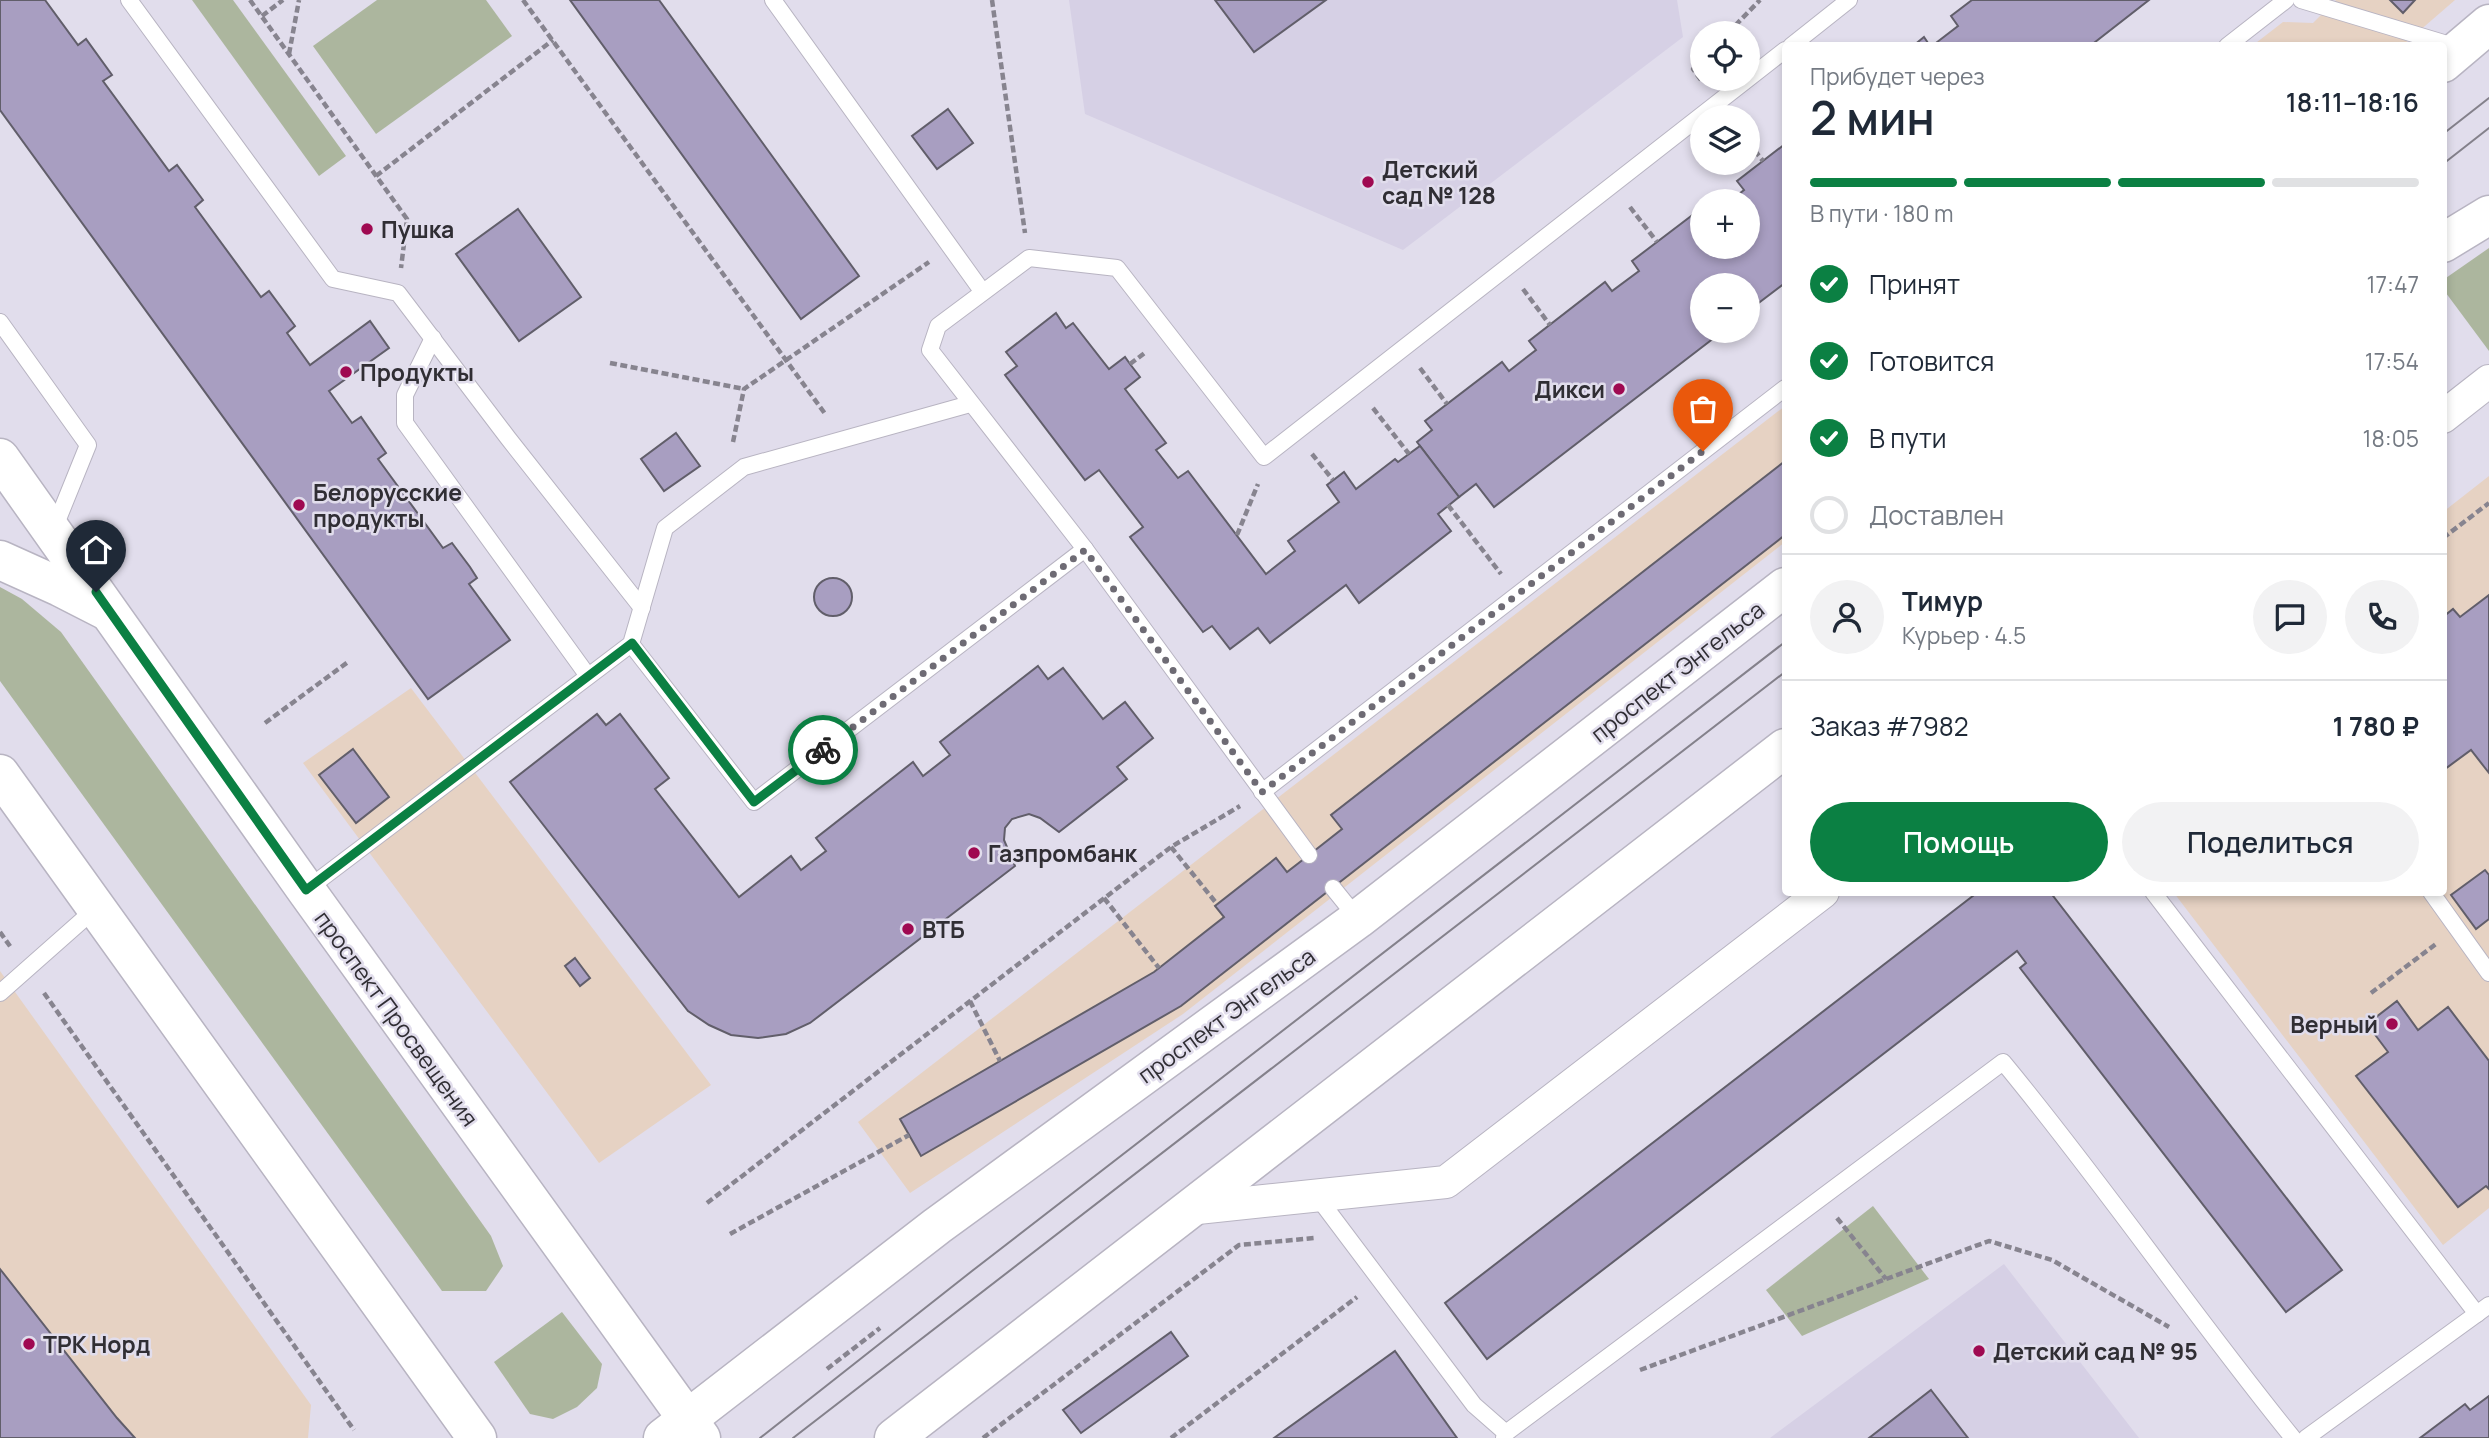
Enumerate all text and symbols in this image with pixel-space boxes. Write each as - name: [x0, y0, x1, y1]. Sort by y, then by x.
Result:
- map controls: [1690, 21, 1760, 343]
- button: locate: [1690, 21, 1760, 91]
- text: Прибудет через: [1810, 60, 1985, 92]
- text: 18:11–18:16: [2286, 84, 2419, 120]
- text: 2 мин: [1810, 86, 1935, 149]
- button: layers: [1690, 105, 1760, 175]
- place label: Детский сад № 128: [1382, 153, 1496, 211]
- marker: Детский сад № 128: [1360, 174, 1376, 190]
- button: +: [1690, 189, 1760, 259]
- text: В пути · 180 m: [1810, 197, 1954, 229]
- place label: Пушка: [381, 213, 454, 245]
- marker: Пушка: [359, 221, 375, 237]
- icon: check: [1810, 265, 1848, 303]
- text: Принят: [1869, 266, 1960, 302]
- text: 17:47: [2367, 268, 2419, 300]
- button: −: [1690, 273, 1760, 343]
- icon: check: [1810, 342, 1848, 380]
- text: Готовится: [1869, 343, 1994, 379]
- text: 17:54: [2365, 345, 2419, 377]
- place label: Продукты: [360, 356, 474, 388]
- marker: Продукты: [338, 364, 354, 380]
- place label: Дикси: [1534, 373, 1605, 405]
- pin: [1673, 379, 1733, 451]
- marker: Дикси: [1611, 381, 1627, 397]
- icon: bag: [1684, 390, 1722, 428]
- icon: check: [1810, 419, 1848, 457]
- text: В пути: [1869, 420, 1947, 456]
- text: 18:05: [2362, 422, 2419, 454]
- place label: Белорусские продукты: [313, 476, 462, 534]
- marker: Белорусские продукты: [291, 497, 307, 513]
- text: Доставлен: [1869, 497, 2004, 533]
- pin: [66, 520, 126, 592]
- icon: home: [77, 531, 115, 569]
- button: person: [1810, 580, 1884, 654]
- button: chat: [2253, 580, 2327, 654]
- button: phone: [2345, 580, 2419, 654]
- text: Тимур: [1902, 583, 1983, 619]
- street label: проспект Энгельса: [1584, 593, 1770, 749]
- text: Курьер · 4.5: [1902, 619, 2026, 651]
- text: Заказ #7982: [1810, 708, 1969, 744]
- text: 1 780 ₽: [2332, 708, 2419, 744]
- courier: [788, 715, 858, 785]
- icon: bike: [804, 731, 842, 769]
- button: Помощь: [1810, 802, 2108, 882]
- button: Поделиться: [2122, 802, 2419, 882]
- place label: Газпромбанк: [988, 837, 1137, 869]
- marker: Газпромбанк: [966, 845, 982, 861]
- street label: проспект Просвещения: [308, 904, 486, 1132]
- place label: ВТБ: [922, 913, 965, 945]
- marker: ВТБ: [900, 921, 916, 937]
- street label: проспект Энгельса: [1131, 940, 1321, 1090]
- place label: Верный: [2290, 1008, 2378, 1040]
- marker: Верный: [2384, 1016, 2400, 1032]
- place label: ТРК Норд: [43, 1328, 150, 1360]
- place label: Детский сад № 95: [1993, 1335, 2198, 1367]
- marker: ТРК Норд: [21, 1336, 37, 1352]
- marker: Детский сад № 95: [1971, 1343, 1987, 1359]

